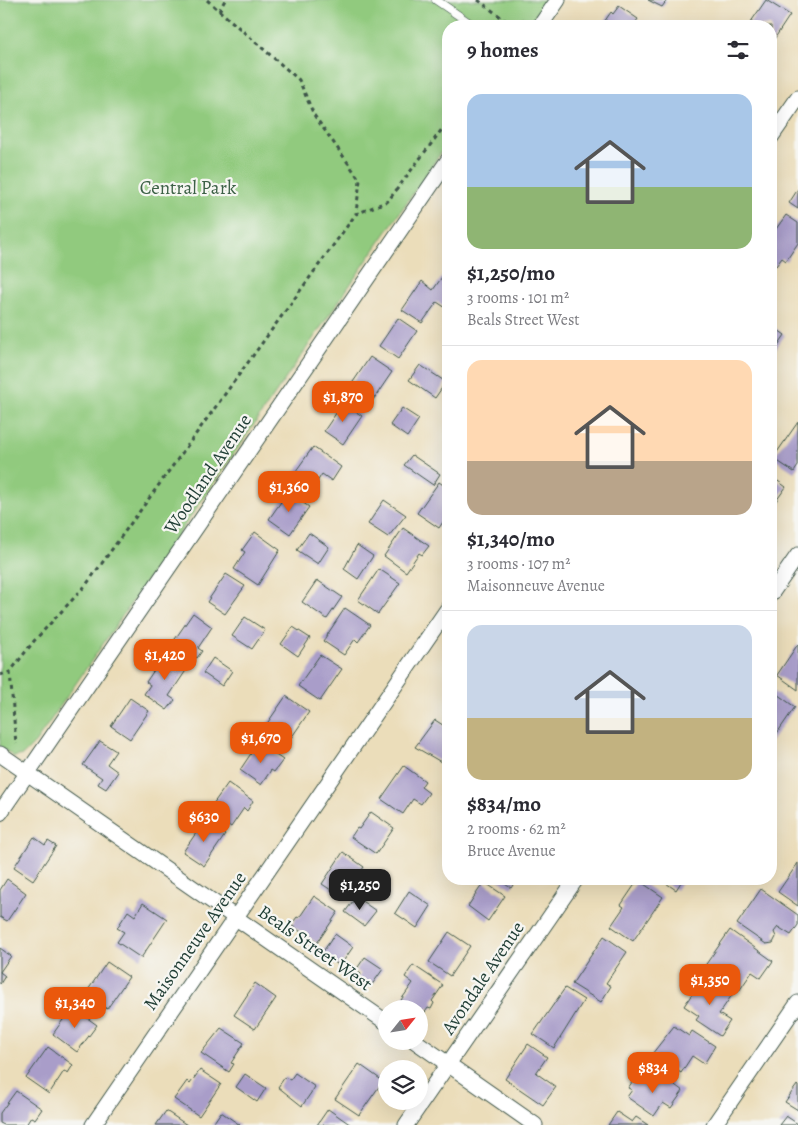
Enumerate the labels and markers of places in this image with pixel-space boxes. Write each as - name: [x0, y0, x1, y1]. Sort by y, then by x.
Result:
- pin: $1,870: [302, 380, 384, 423]
- pin: $1,360: [248, 470, 330, 513]
- pin: $1,420: [124, 638, 206, 681]
- pin: $1,670: [220, 722, 302, 764]
- pin: $630: [174, 800, 234, 843]
- pin: $1,250: [319, 868, 401, 911]
- pin: $1,350: [669, 964, 751, 1006]
- pin: $1,340: [34, 986, 116, 1029]
- pin: $834: [623, 1052, 683, 1094]

